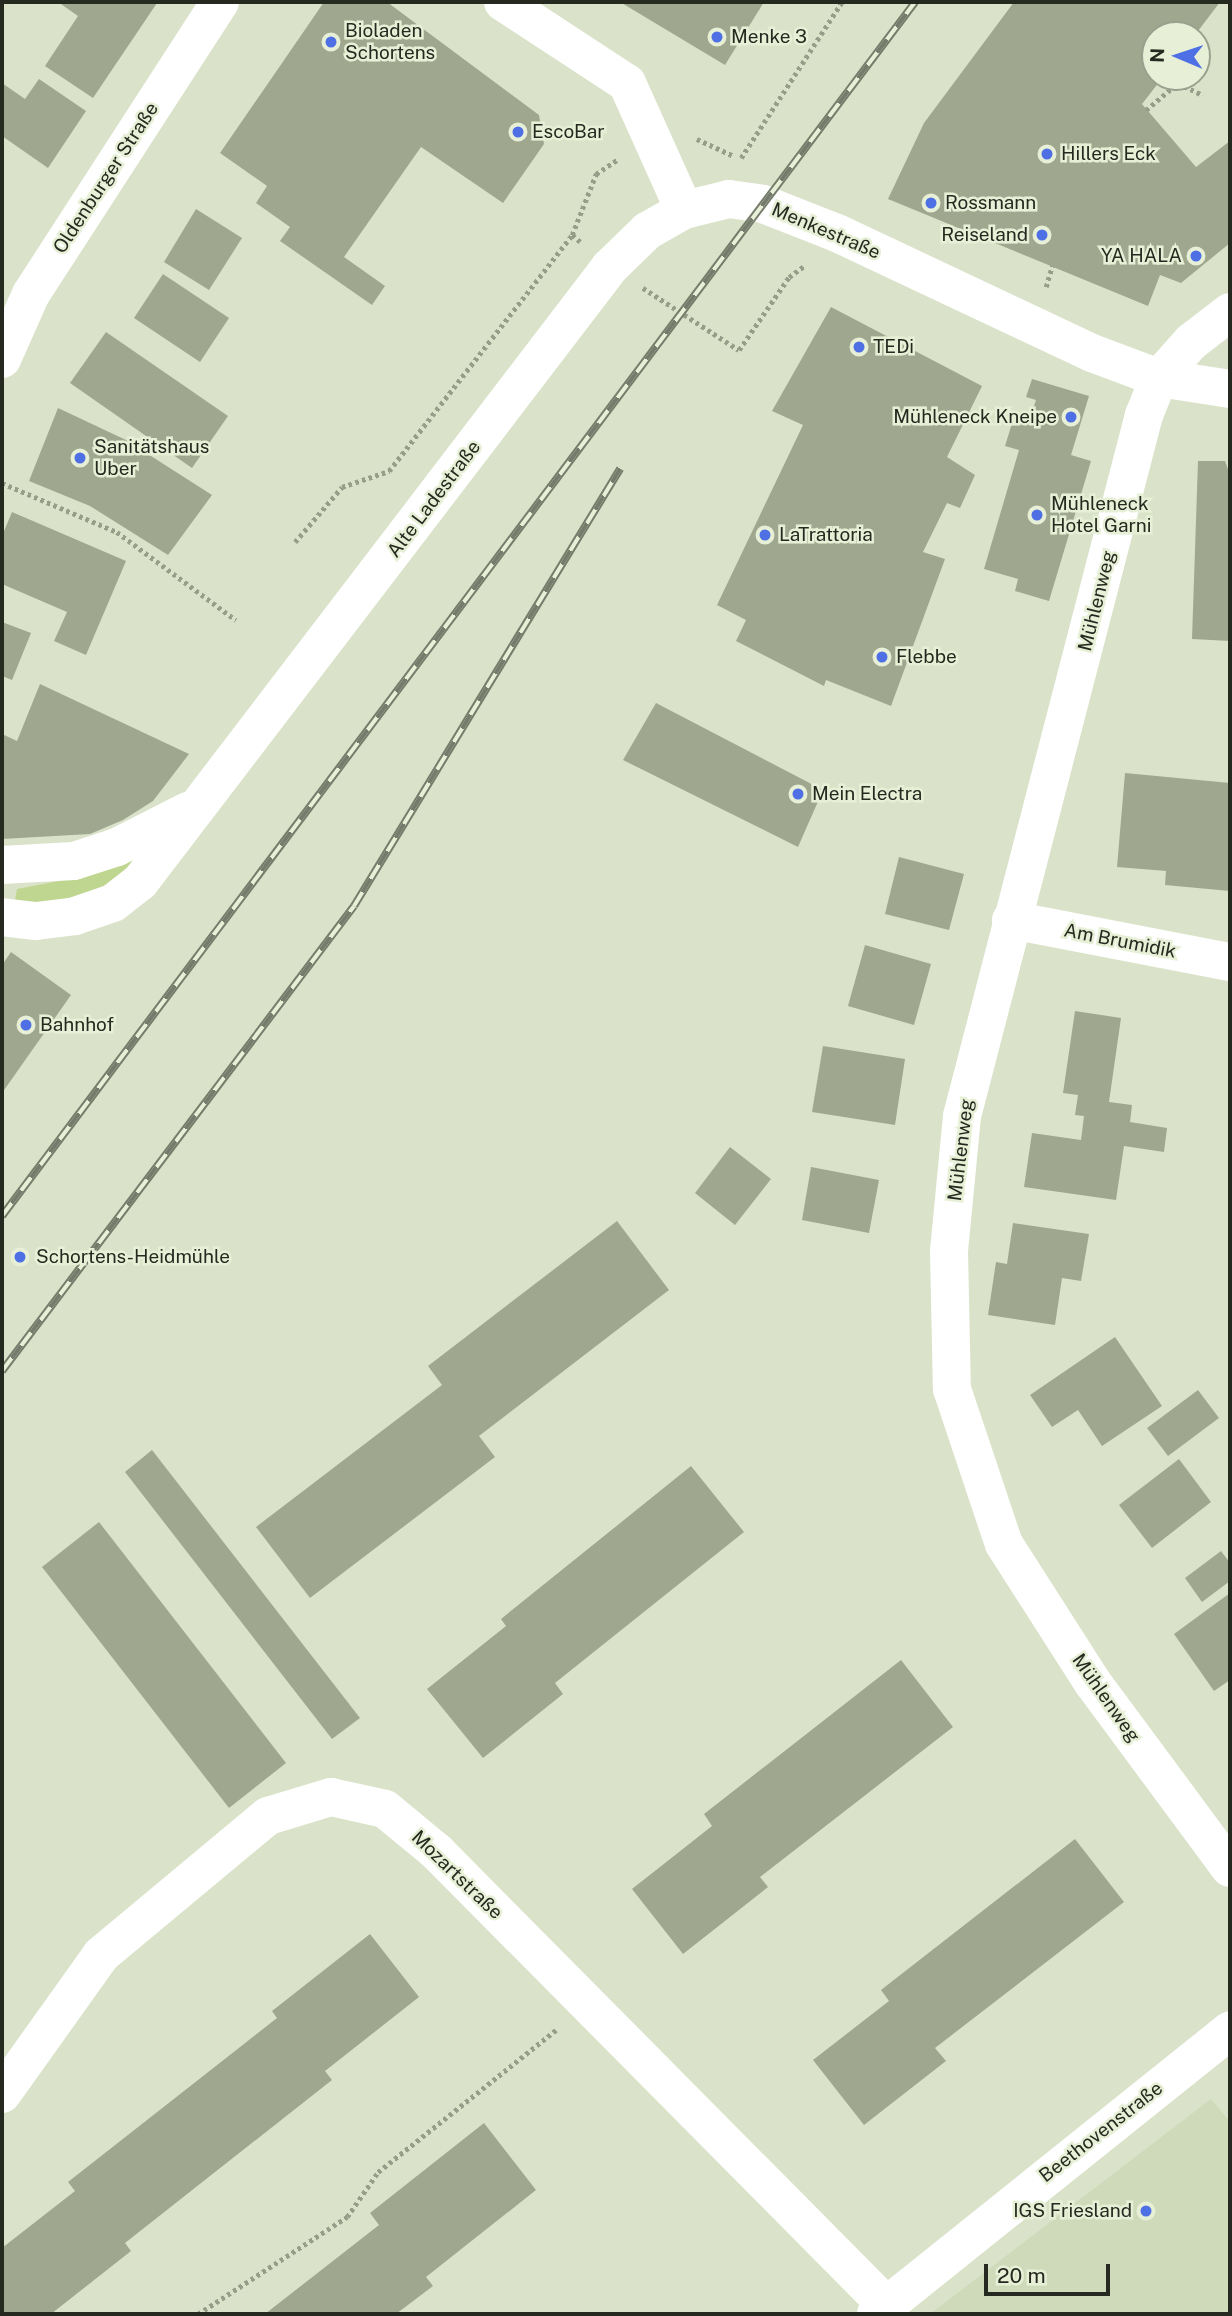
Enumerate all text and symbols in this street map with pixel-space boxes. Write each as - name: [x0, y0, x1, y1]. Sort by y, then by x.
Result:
- place label: Bioladen Schortens: [345, 20, 435, 64]
- north arrow: [1141, 21, 1211, 91]
- place label: Menke 3: [731, 26, 807, 48]
- marker: Menke 3: [709, 29, 725, 45]
- marker: Bioladen Schortens: [323, 34, 339, 50]
- text: N: [1146, 48, 1168, 63]
- street label: Oldenburger Straße: [49, 98, 163, 258]
- place label: EscoBar: [532, 121, 605, 143]
- marker: EscoBar: [510, 124, 526, 140]
- place label: Hillers Eck: [1061, 143, 1156, 165]
- marker: Hillers Eck: [1039, 146, 1055, 162]
- place label: Rossmann: [945, 192, 1036, 214]
- marker: Rossmann: [923, 195, 939, 211]
- street label: Menkestraße: [768, 198, 884, 264]
- place label: Reiseland: [941, 224, 1028, 246]
- marker: Reiseland: [1034, 227, 1050, 243]
- place label: YA HALA: [1101, 245, 1182, 267]
- marker: YA HALA: [1188, 248, 1204, 264]
- place label: TEDi: [873, 336, 914, 358]
- marker: TEDi: [851, 339, 867, 355]
- place label: Mühleneck Kneipe: [893, 406, 1057, 428]
- marker: Mühleneck Kneipe: [1063, 409, 1079, 425]
- place label: Sanitätshaus Uber: [94, 436, 209, 480]
- street label: Alte Ladestraße: [383, 436, 485, 562]
- marker: Sanitätshaus Uber: [72, 450, 88, 466]
- place label: Mühleneck Hotel Garni: [1051, 493, 1152, 537]
- marker: Mühleneck Hotel Garni: [1029, 507, 1045, 523]
- place label: LaTrattoria: [779, 524, 873, 546]
- marker: LaTrattoria: [757, 527, 773, 543]
- street label: Mühlenweg: [1074, 548, 1120, 654]
- place label: Flebbe: [896, 646, 957, 668]
- marker: Flebbe: [874, 649, 890, 665]
- place label: Mein Electra: [812, 783, 922, 805]
- marker: Mein Electra: [790, 786, 806, 802]
- street label: Am Brumidik: [1062, 919, 1178, 963]
- place label: Bahnhof: [40, 1014, 114, 1036]
- marker: Bahnhof: [18, 1017, 34, 1033]
- street label: Mühlenweg: [943, 1098, 979, 1202]
- place label: Schortens-Heidmühle: [36, 1246, 230, 1268]
- marker: Schortens-Heidmühle: [10, 1247, 30, 1267]
- street label: Mühlenweg: [1067, 1649, 1145, 1747]
- street label: Mozartstraße: [407, 1826, 507, 1924]
- street label: Beethovenstraße: [1035, 2077, 1167, 2187]
- place label: IGS Friesland: [1013, 2200, 1132, 2222]
- marker: IGS Friesland: [1138, 2203, 1154, 2219]
- scale bar: [987, 2250, 1113, 2294]
- text: 20 m: [997, 2263, 1046, 2288]

